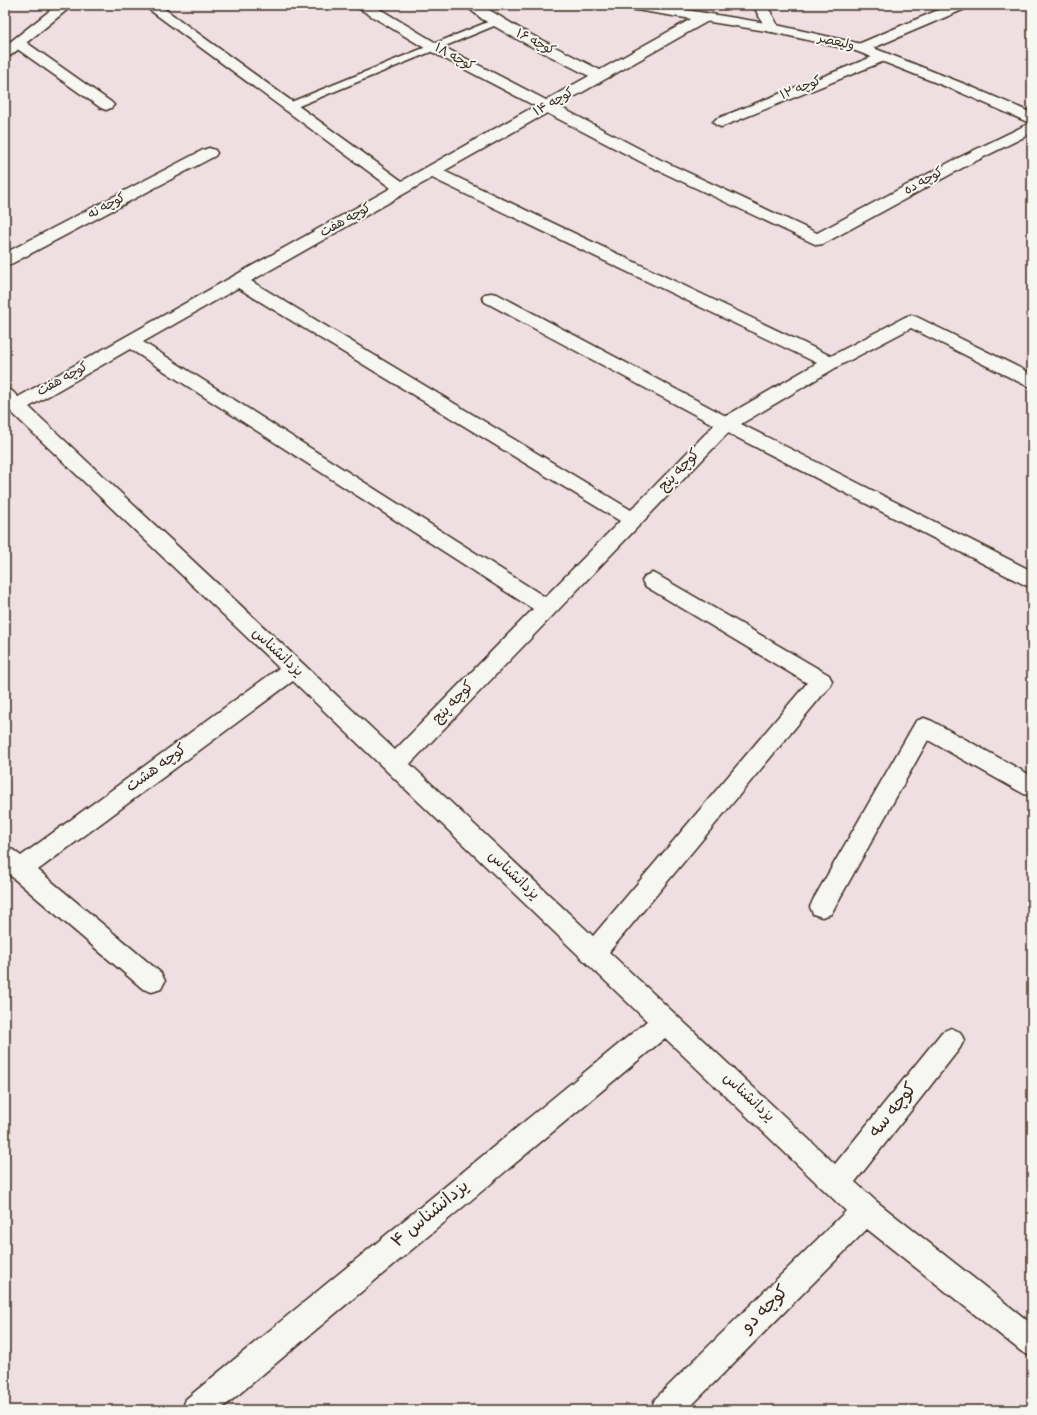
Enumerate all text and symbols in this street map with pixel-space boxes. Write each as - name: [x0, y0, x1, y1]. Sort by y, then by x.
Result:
- street label: کوچه ۱۶: [513, 26, 558, 59]
- street label: ولیعصر: [815, 31, 856, 54]
- street label: کوچه ۱۸: [431, 41, 477, 75]
- street label: کوچه ۱۲: [778, 74, 824, 104]
- street label: کوچه ۱۴: [531, 85, 577, 121]
- street label: کوچه ده: [902, 165, 947, 199]
- street label: کوچه نه: [86, 191, 129, 223]
- street label: کوچه هفت: [318, 201, 374, 241]
- street label: کوچه هفت: [35, 360, 91, 400]
- street label: کوچه پنج: [655, 446, 705, 496]
- street label: یزدانشناس: [247, 625, 307, 681]
- street label: کوچه پنج: [429, 678, 479, 728]
- street label: کوچه هشت: [123, 741, 191, 797]
- street label: یزدانشناس: [483, 848, 543, 904]
- street label: یزدانشناس: [718, 1070, 778, 1126]
- street label: کوچه سه: [866, 1079, 923, 1143]
- street label: یزدانشناس ۴: [388, 1177, 474, 1253]
- street label: کوچه دو: [737, 1282, 794, 1339]

